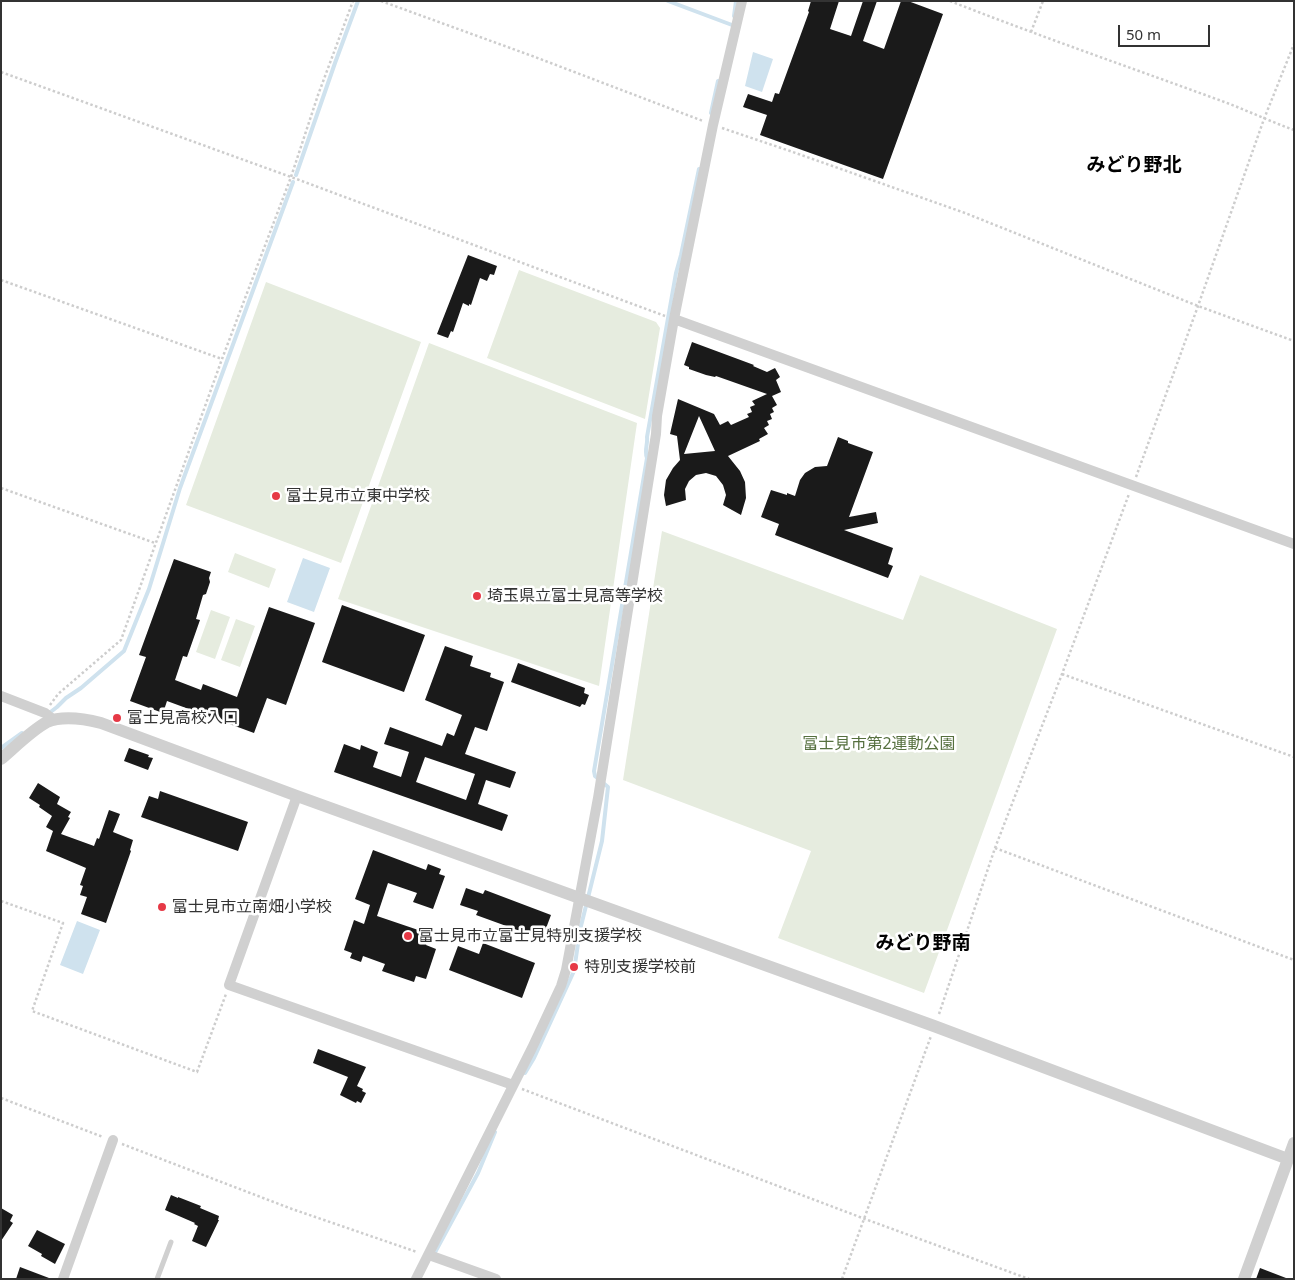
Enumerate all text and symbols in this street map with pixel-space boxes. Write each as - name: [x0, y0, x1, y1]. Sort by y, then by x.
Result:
- scale bar: [1120, 15, 1212, 47]
- text: 50 m: [1126, 24, 1161, 44]
- district label: みどり野北: [1087, 155, 1181, 177]
- place label: 富士見市立東中学校: [286, 486, 430, 506]
- marker: 富士見市立東中学校: [270, 490, 282, 502]
- place label: 埼玉県立富士見高等学校: [487, 586, 663, 606]
- marker: 埼玉県立富士見高等学校: [471, 590, 483, 602]
- place label: 富士見高校入口: [127, 708, 239, 728]
- marker: 富士見高校入口: [111, 712, 123, 724]
- park label: 富士見市第2運動公園: [802, 734, 956, 754]
- place label: 富士見市立南畑小学校: [172, 897, 332, 917]
- marker: 富士見市立南畑小学校: [156, 901, 168, 913]
- place label: 富士見市立富士見特別支援学校: [418, 926, 642, 946]
- marker: 富士見市立富士見特別支援学校: [402, 930, 414, 942]
- district label: みどり野南: [876, 933, 970, 955]
- place label: 特別支援学校前: [584, 957, 696, 977]
- marker: 特別支援学校前: [568, 961, 580, 973]

